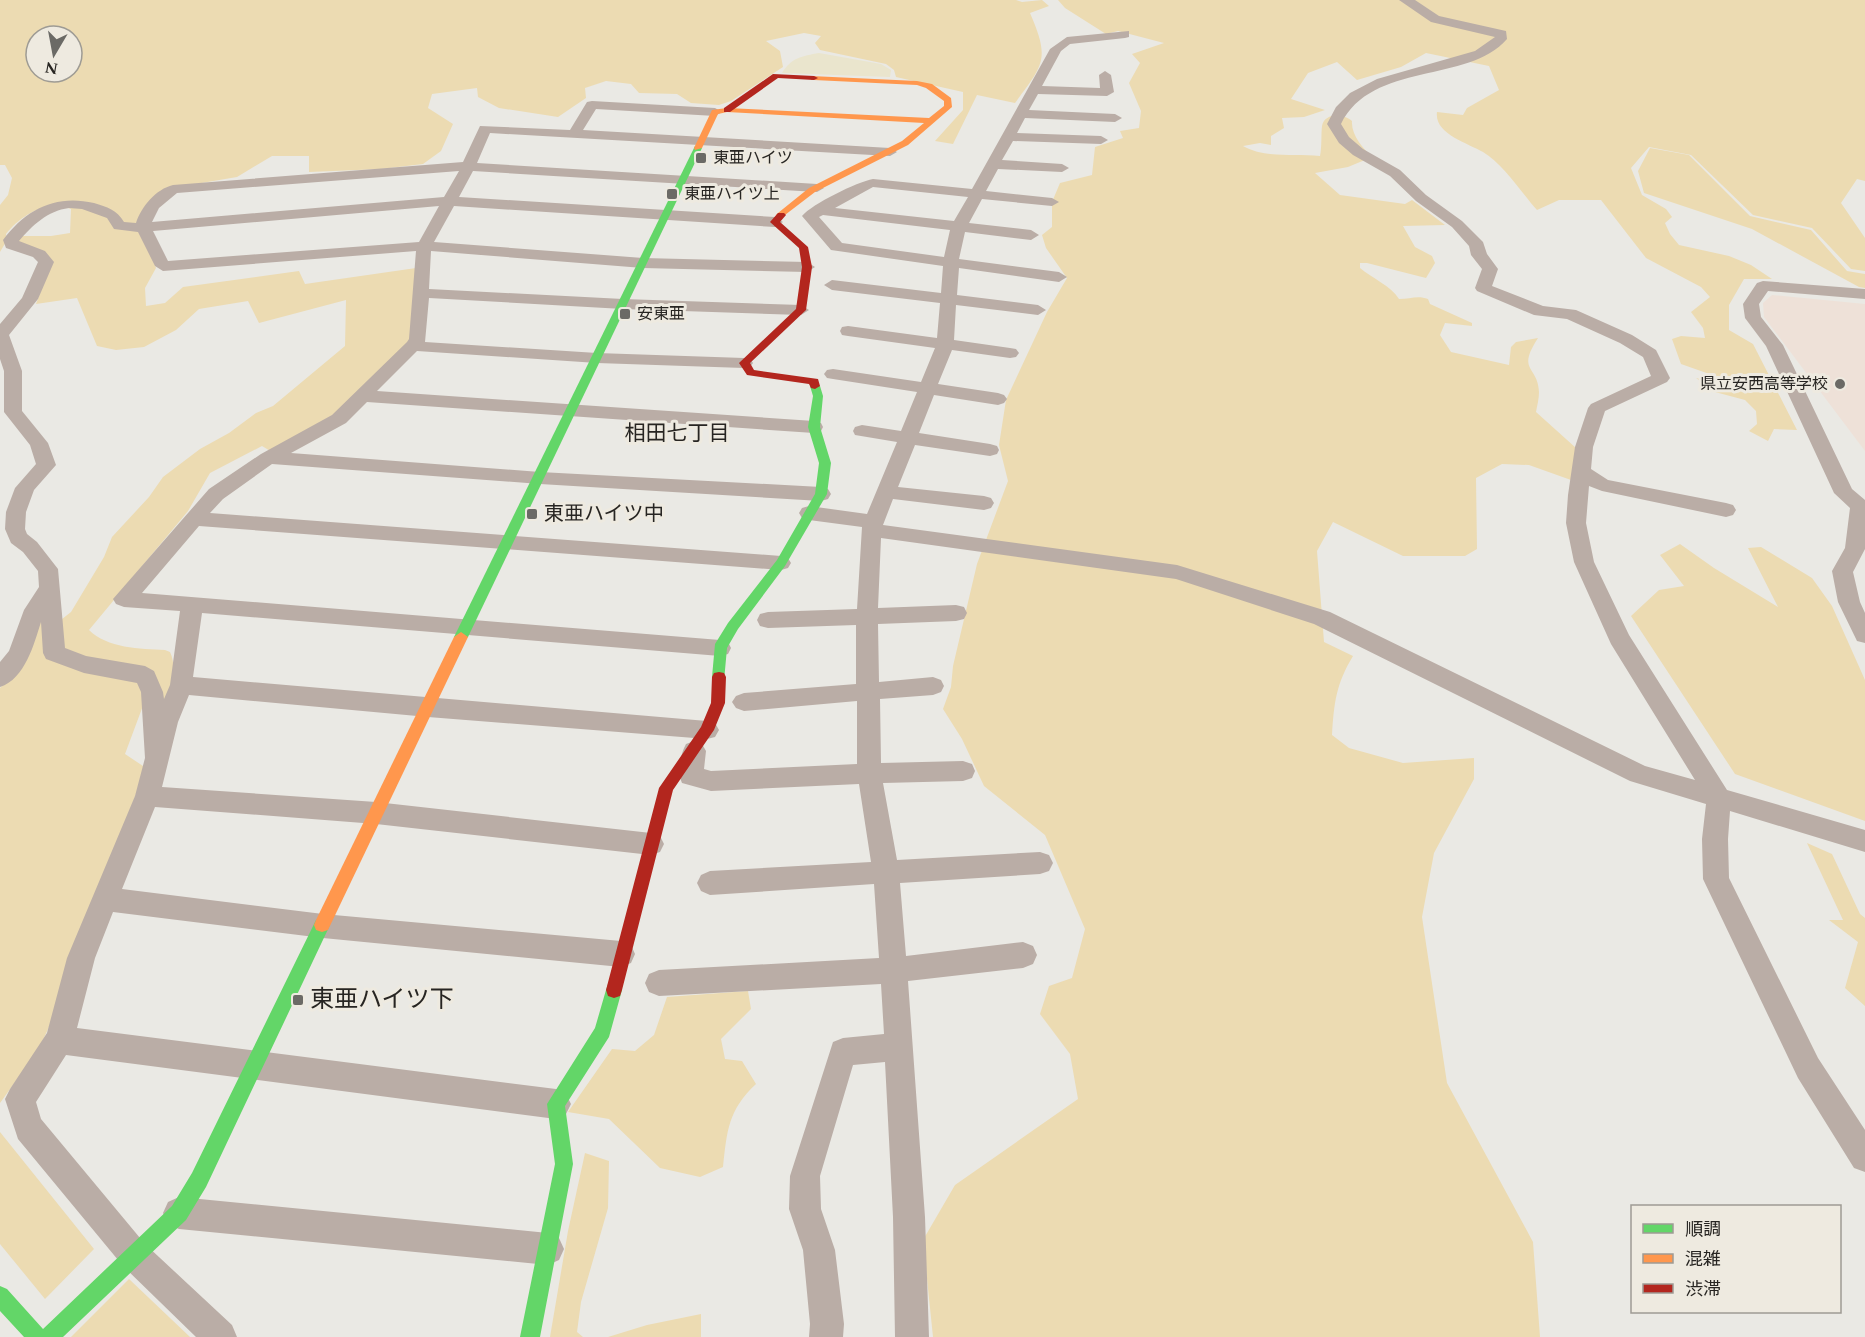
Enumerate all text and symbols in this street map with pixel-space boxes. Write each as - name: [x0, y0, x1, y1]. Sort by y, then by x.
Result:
- north arrow: [24, 24, 84, 84]
- text: N: [43, 55, 60, 81]
- place label: 東亜ハイツ: [713, 146, 793, 170]
- marker: 東亜ハイツ: [694, 151, 708, 165]
- place label: 東亜ハイツ上: [684, 182, 780, 206]
- marker: 東亜ハイツ上: [665, 187, 679, 201]
- place label: 安東亜: [637, 302, 685, 326]
- marker: 安東亜: [618, 307, 632, 321]
- place label: 県立安西高等学校: [1700, 372, 1828, 396]
- marker: 県立安西高等学校: [1833, 377, 1847, 391]
- district label: 相田七丁目: [625, 418, 730, 450]
- place label: 東亜ハイツ中: [544, 499, 664, 529]
- marker: 東亜ハイツ中: [525, 507, 539, 521]
- place label: 東亜ハイツ下: [310, 982, 454, 1018]
- marker: 東亜ハイツ下: [291, 993, 305, 1007]
- legend: [1631, 1205, 1841, 1313]
- text: 順調: [1685, 1216, 1721, 1243]
- text: 混雑: [1685, 1246, 1721, 1273]
- text: 渋滞: [1685, 1276, 1721, 1303]

